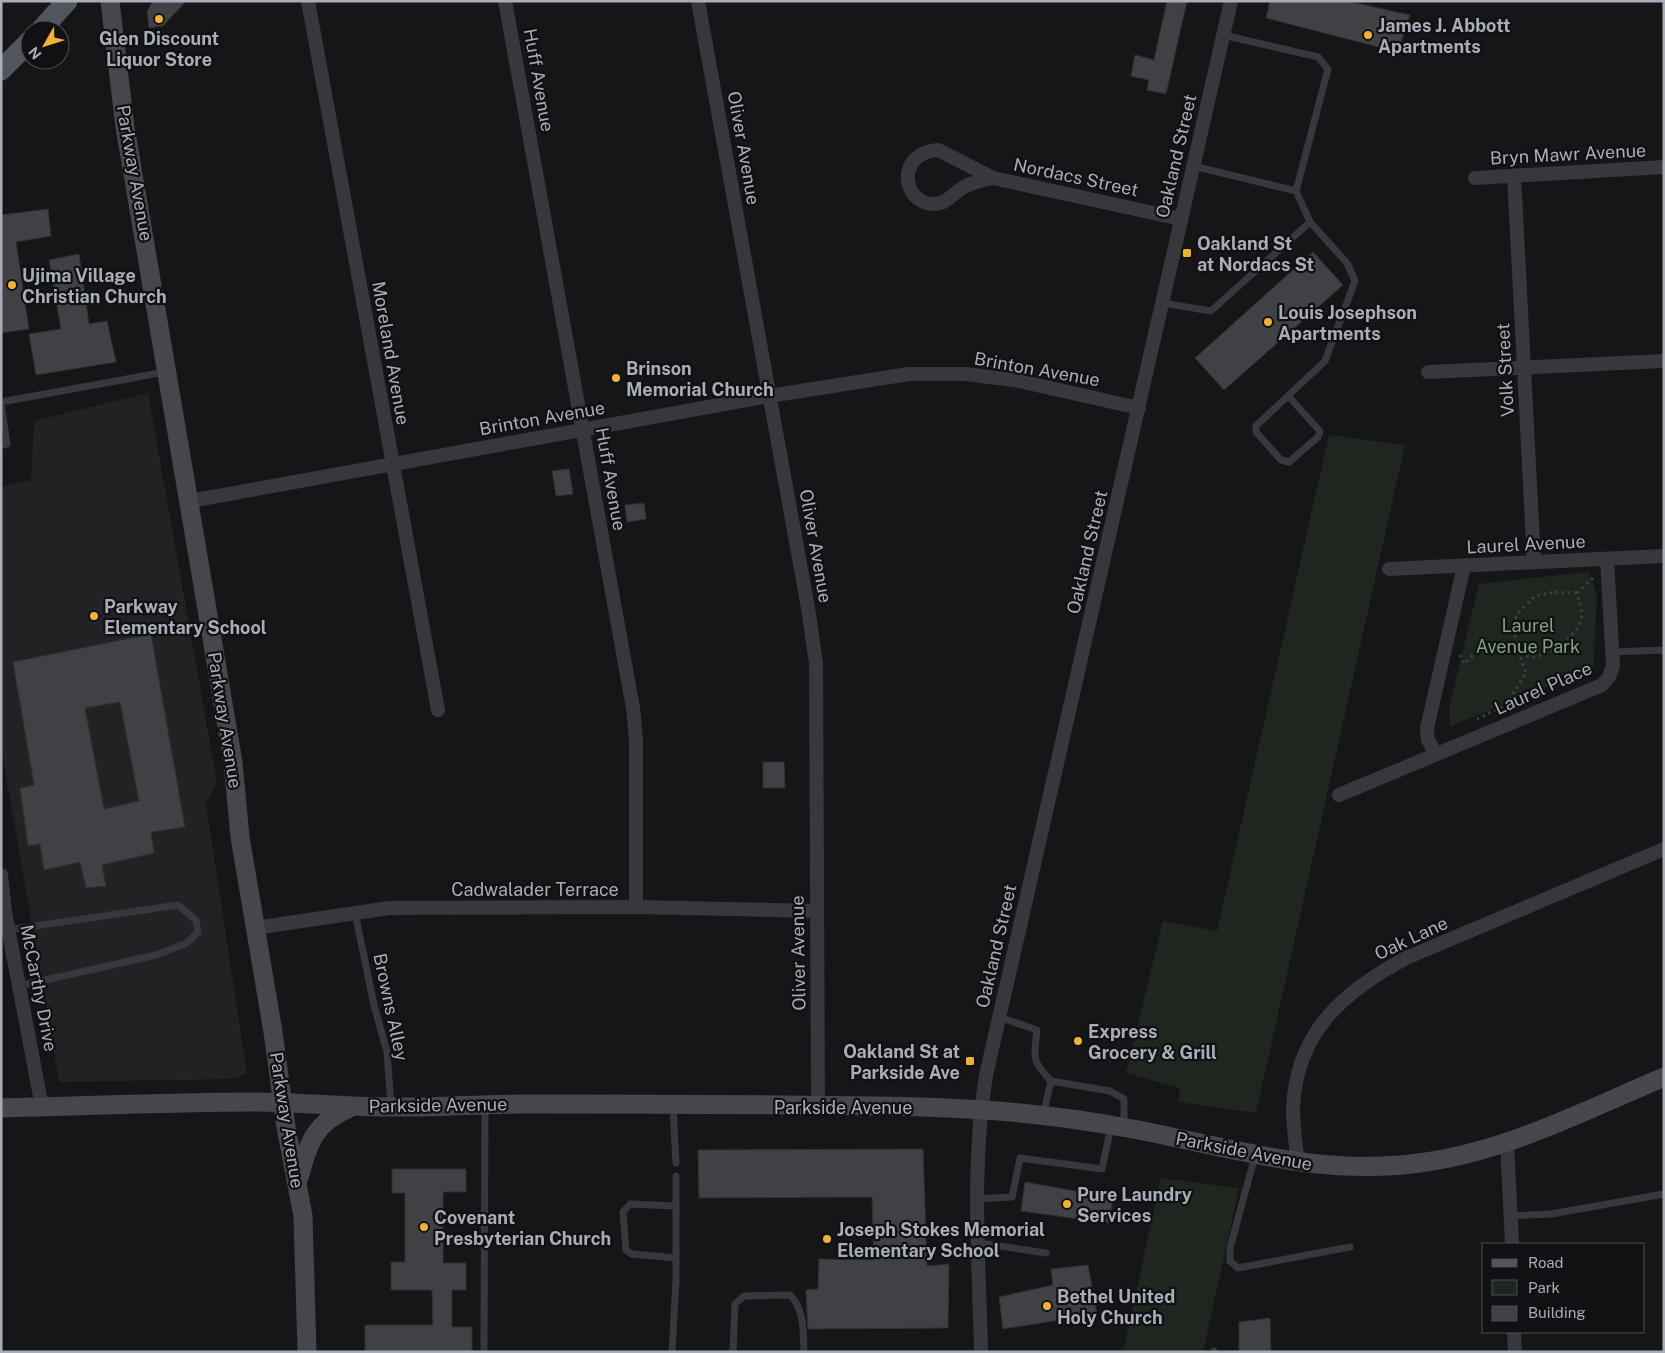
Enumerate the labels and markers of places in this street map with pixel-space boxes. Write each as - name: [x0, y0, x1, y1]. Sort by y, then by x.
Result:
- marker: Glen Discount Liquor Store: [153, 13, 165, 25]
- place label: James J. Abbott Apartments: [1378, 15, 1511, 57]
- place label: Glen Discount Liquor Store: [99, 28, 219, 70]
- marker: James J. Abbott Apartments: [1362, 29, 1374, 41]
- place label: Oakland St at Nordacs St: [1197, 233, 1314, 275]
- marker: Oakland St at Nordacs St: [1181, 247, 1193, 259]
- place label: Ujima Village Christian Church: [22, 265, 167, 307]
- marker: Ujima Village Christian Church: [6, 279, 18, 291]
- place label: Louis Josephson Apartments: [1278, 302, 1417, 344]
- marker: Louis Josephson Apartments: [1262, 316, 1274, 328]
- place label: Brinson Memorial Church: [626, 358, 774, 400]
- marker: Brinson Memorial Church: [610, 372, 622, 384]
- place label: Parkway Elementary School: [104, 596, 267, 638]
- marker: Parkway Elementary School: [88, 610, 100, 622]
- place label: Express Grocery & Grill: [1088, 1021, 1217, 1063]
- marker: Express Grocery & Grill: [1072, 1035, 1084, 1047]
- place label: Oakland St at Parkside Ave: [843, 1041, 960, 1083]
- marker: Oakland St at Parkside Ave: [964, 1055, 976, 1067]
- place label: Pure Laundry Services: [1077, 1184, 1192, 1226]
- marker: Pure Laundry Services: [1061, 1198, 1073, 1210]
- place label: Covenant Presbyterian Church: [434, 1207, 611, 1249]
- place label: Joseph Stokes Memorial Elementary School: [837, 1219, 1045, 1261]
- marker: Covenant Presbyterian Church: [418, 1221, 430, 1233]
- marker: Joseph Stokes Memorial Elementary School: [821, 1233, 833, 1245]
- place label: Bethel United Holy Church: [1057, 1286, 1175, 1328]
- marker: Bethel United Holy Church: [1041, 1300, 1053, 1312]

